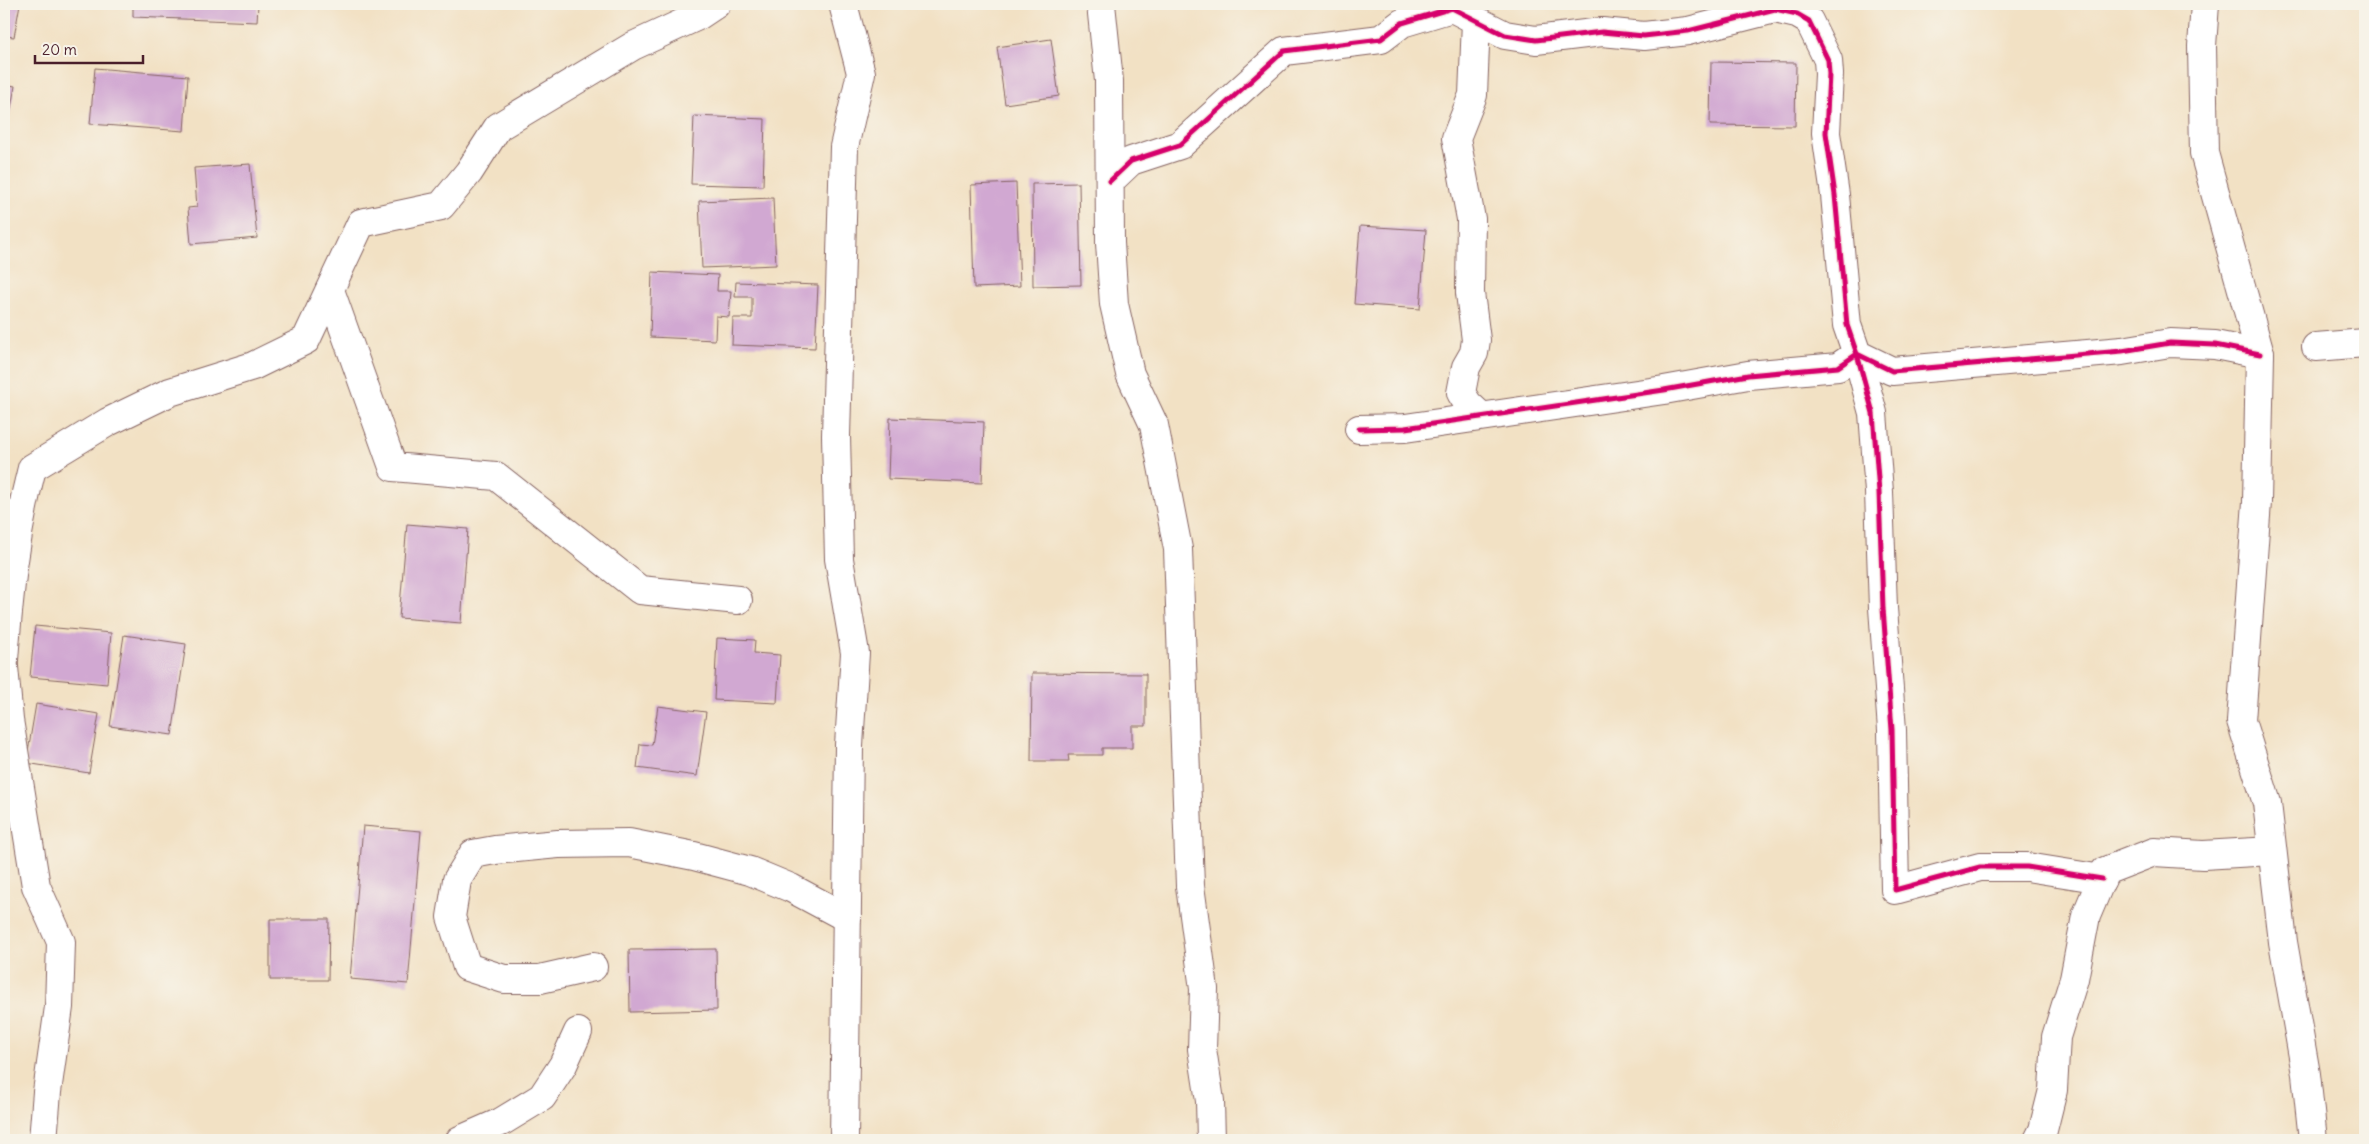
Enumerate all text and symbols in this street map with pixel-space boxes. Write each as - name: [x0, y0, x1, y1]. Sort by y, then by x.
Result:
- scale bar: [35, 32, 142, 64]
- text: 20 m: [42, 40, 77, 59]

